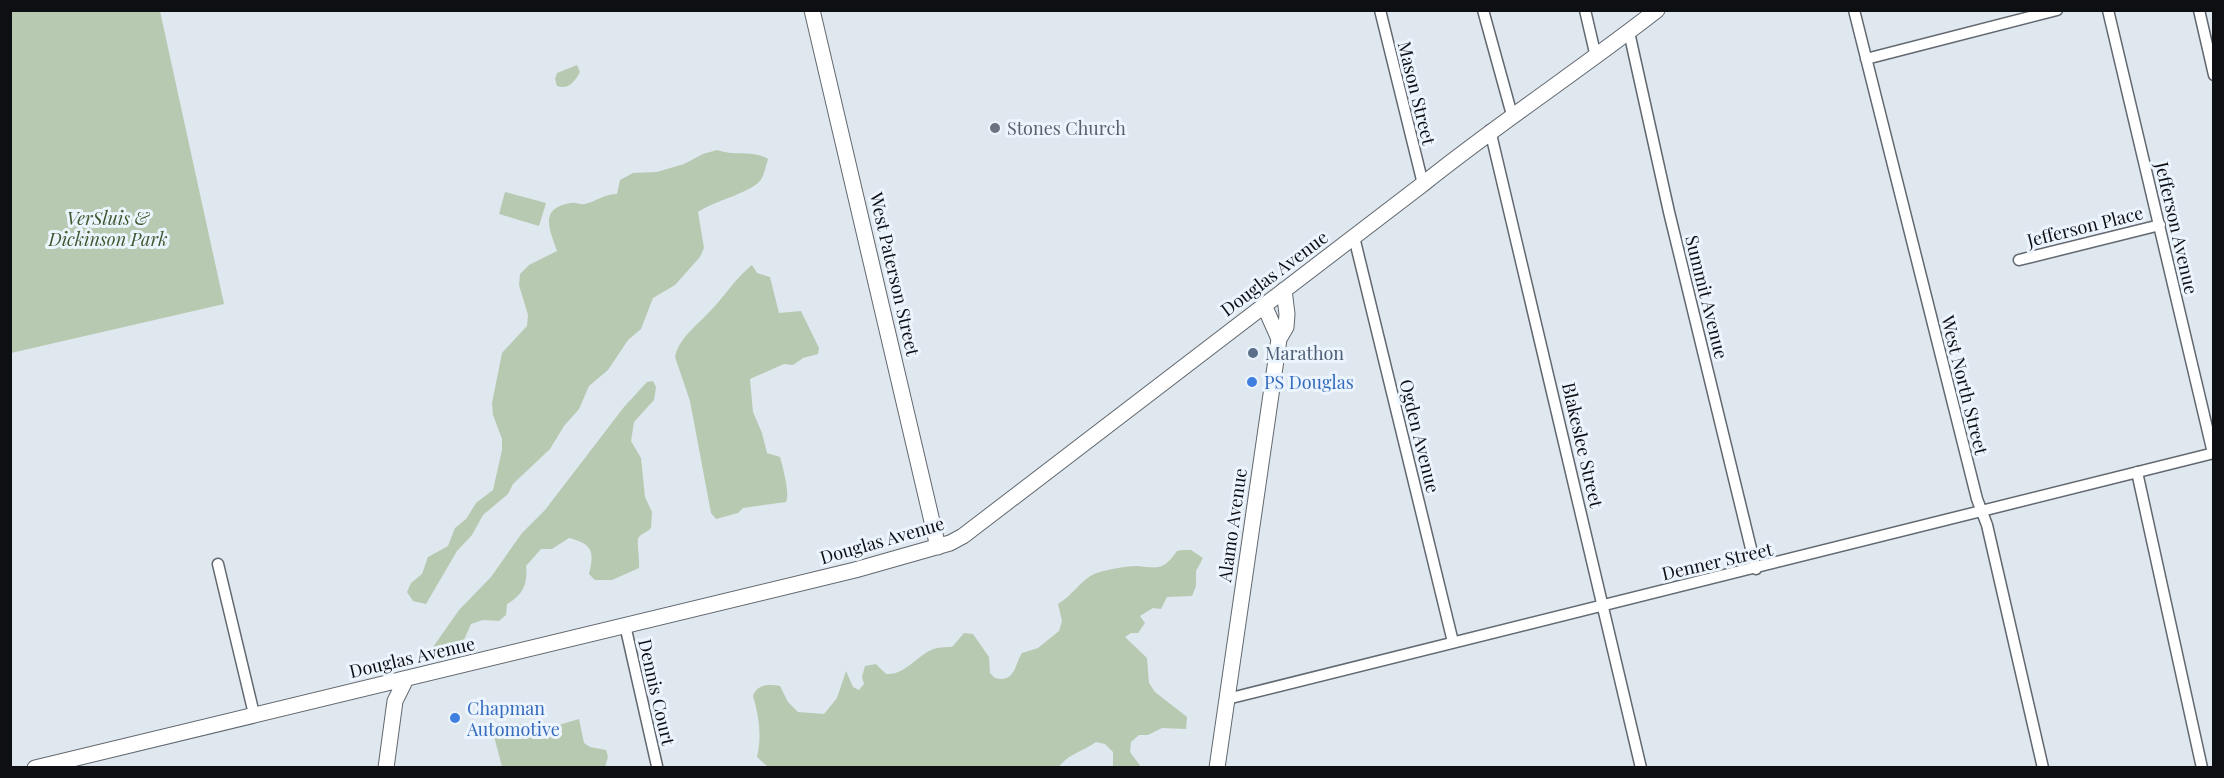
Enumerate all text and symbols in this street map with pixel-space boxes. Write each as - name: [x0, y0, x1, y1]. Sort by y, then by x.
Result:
- street label: Mason Street: [1393, 39, 1442, 148]
- place label: Stones Church: [1007, 116, 1126, 140]
- marker: Stones Church: [988, 121, 1002, 135]
- street label: Jefferson Avenue: [2150, 158, 2204, 297]
- street label: West Paterson Street: [864, 189, 926, 359]
- street label: Jefferson Place: [2024, 200, 2145, 252]
- park label: VerSluis & Dickinson Park: [48, 206, 167, 251]
- street label: Douglas Avenue: [1216, 225, 1332, 321]
- street label: Summit Avenue: [1680, 233, 1734, 361]
- street label: West North Street: [1936, 312, 1994, 458]
- place label: Marathon: [1265, 341, 1344, 365]
- marker: Marathon: [1246, 346, 1260, 360]
- place label: PS Douglas: [1264, 370, 1354, 394]
- marker: PS Douglas: [1245, 375, 1259, 389]
- street label: Ogden Avenue: [1394, 377, 1446, 495]
- street label: Blakeslee Street: [1557, 380, 1609, 511]
- street label: Alamo Avenue: [1212, 467, 1252, 584]
- street label: Douglas Avenue: [817, 511, 947, 569]
- street label: Denner Street: [1659, 536, 1775, 585]
- street label: Douglas Avenue: [347, 631, 477, 683]
- street label: Dennis Court: [633, 636, 681, 748]
- place label: Chapman Automotive: [466, 696, 560, 741]
- marker: Chapman Automotive: [448, 711, 462, 725]

